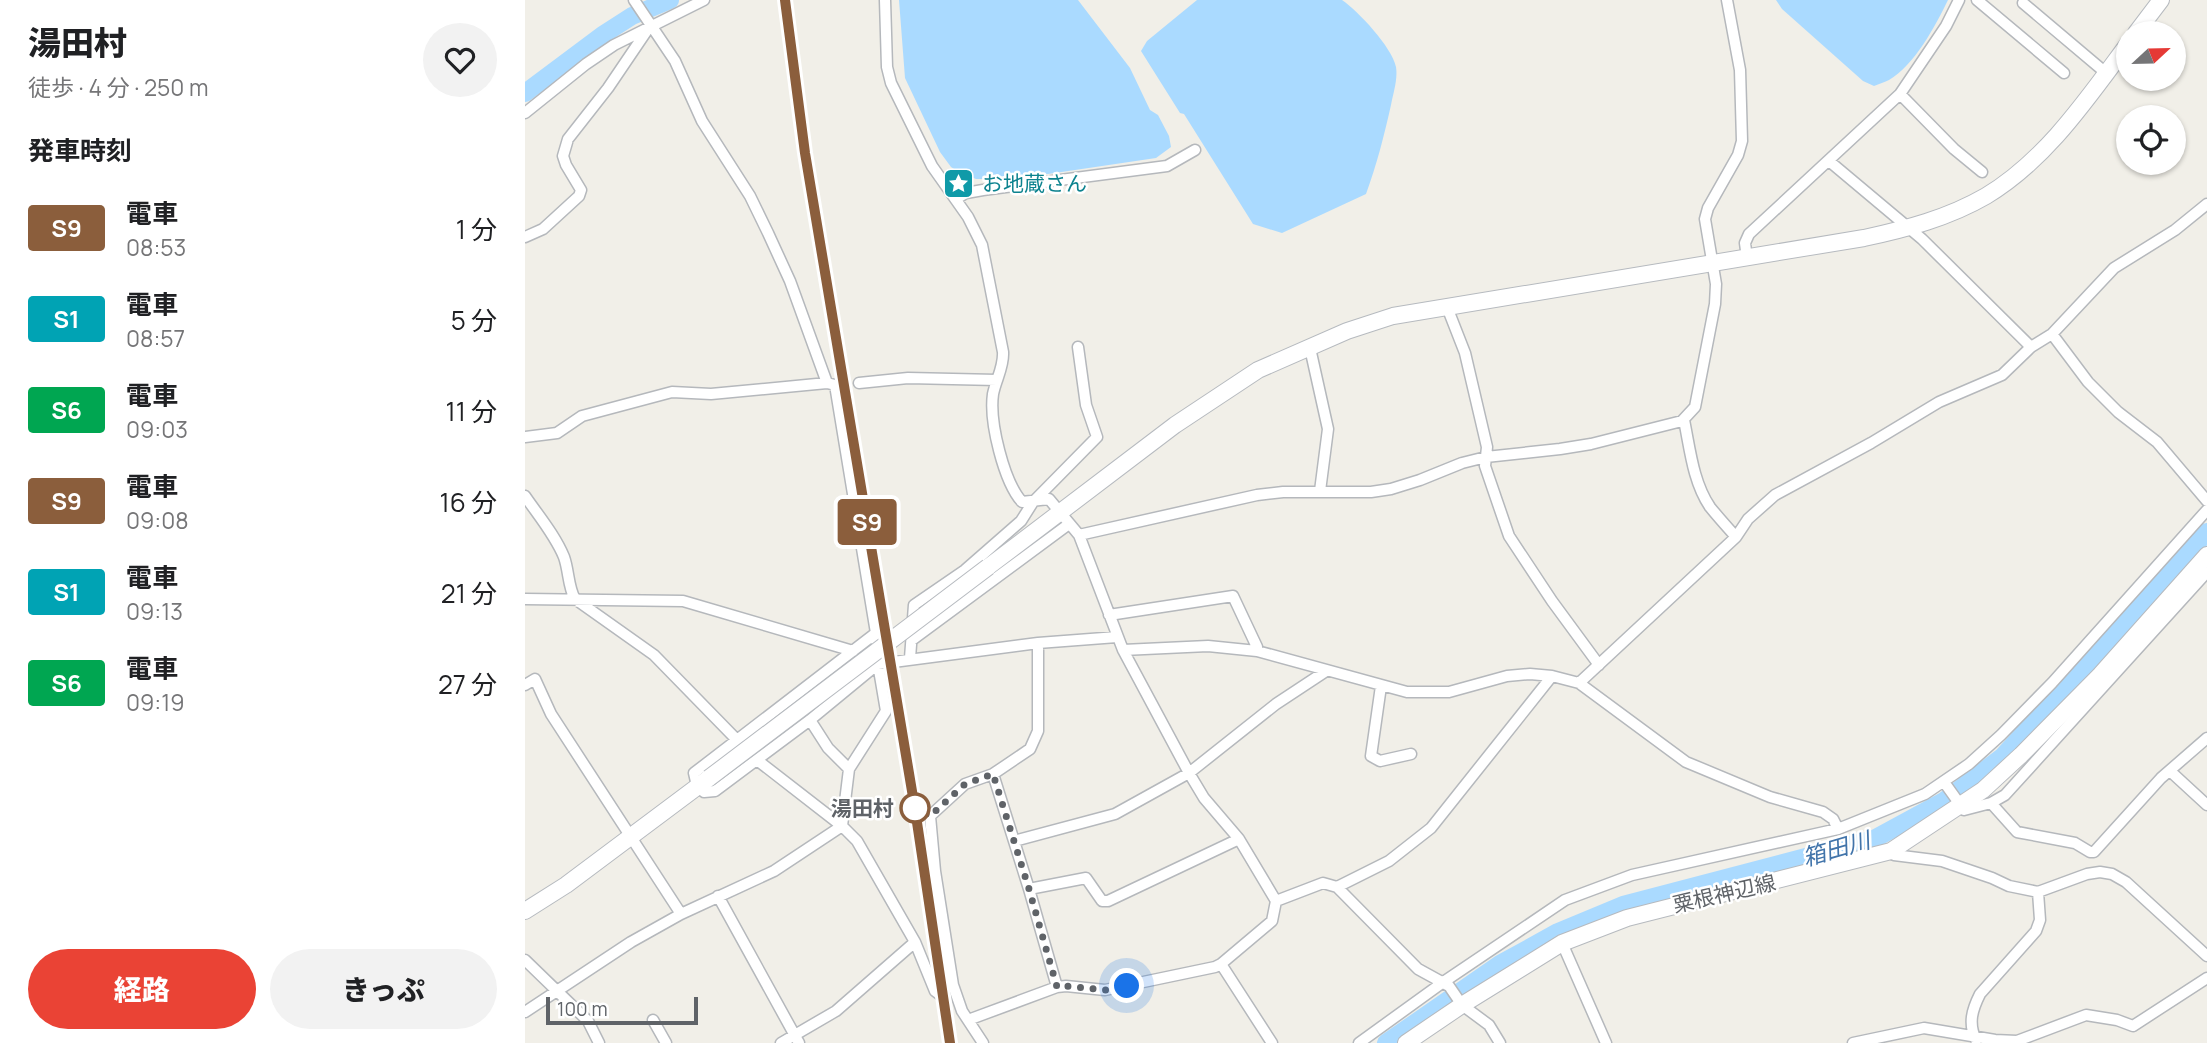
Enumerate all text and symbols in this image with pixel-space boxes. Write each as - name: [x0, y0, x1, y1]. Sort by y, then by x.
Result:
- text: 湯田村: [28, 20, 127, 65]
- north arrow: [2116, 21, 2186, 91]
- map controls: [2116, 21, 2186, 175]
- button: heart: [423, 23, 497, 97]
- text: 徒歩 · 4 分 · 250 m: [28, 71, 209, 103]
- button: locate: [2116, 105, 2186, 175]
- text: 発車時刻: [28, 132, 132, 168]
- place icon: お地蔵さん: [942, 166, 976, 200]
- place label: お地蔵さん: [982, 169, 1087, 197]
- text: 電車: [126, 195, 178, 231]
- text: S9: [51, 211, 82, 244]
- text: 1 分: [456, 211, 497, 247]
- text: 08:53: [126, 231, 186, 263]
- text: 電車: [126, 286, 178, 322]
- text: S1: [53, 302, 80, 335]
- text: 5 分: [451, 302, 497, 338]
- text: 08:57: [126, 322, 185, 354]
- text: 電車: [126, 377, 178, 413]
- text: S6: [51, 393, 82, 426]
- text: 11 分: [446, 393, 497, 429]
- text: 09:03: [126, 413, 188, 445]
- text: 電車: [126, 468, 178, 504]
- text: S9: [51, 484, 82, 517]
- text: 16 分: [440, 484, 497, 520]
- line badge: S9: [835, 499, 899, 545]
- text: 09:08: [126, 504, 189, 536]
- text: S9: [852, 505, 882, 538]
- text: 電車: [126, 559, 178, 595]
- text: S1: [53, 575, 80, 608]
- text: 21 分: [441, 575, 497, 611]
- text: 09:13: [126, 595, 183, 627]
- text: 電車: [126, 650, 178, 686]
- text: S6: [51, 666, 82, 699]
- text: 27 分: [438, 666, 497, 702]
- text: 09:19: [126, 686, 184, 718]
- marker: 湯田村: [900, 793, 930, 823]
- place label: 湯田村: [831, 794, 894, 822]
- water label: 箱田川: [1798, 822, 1876, 873]
- street label: 粟根神辺線: [1670, 868, 1778, 918]
- button: 経路: [28, 949, 256, 1029]
- button: きっぷ: [270, 949, 497, 1029]
- your location: [1109, 968, 1144, 1003]
- scale bar: [546, 994, 698, 1026]
- text: 100 m: [557, 996, 608, 1022]

